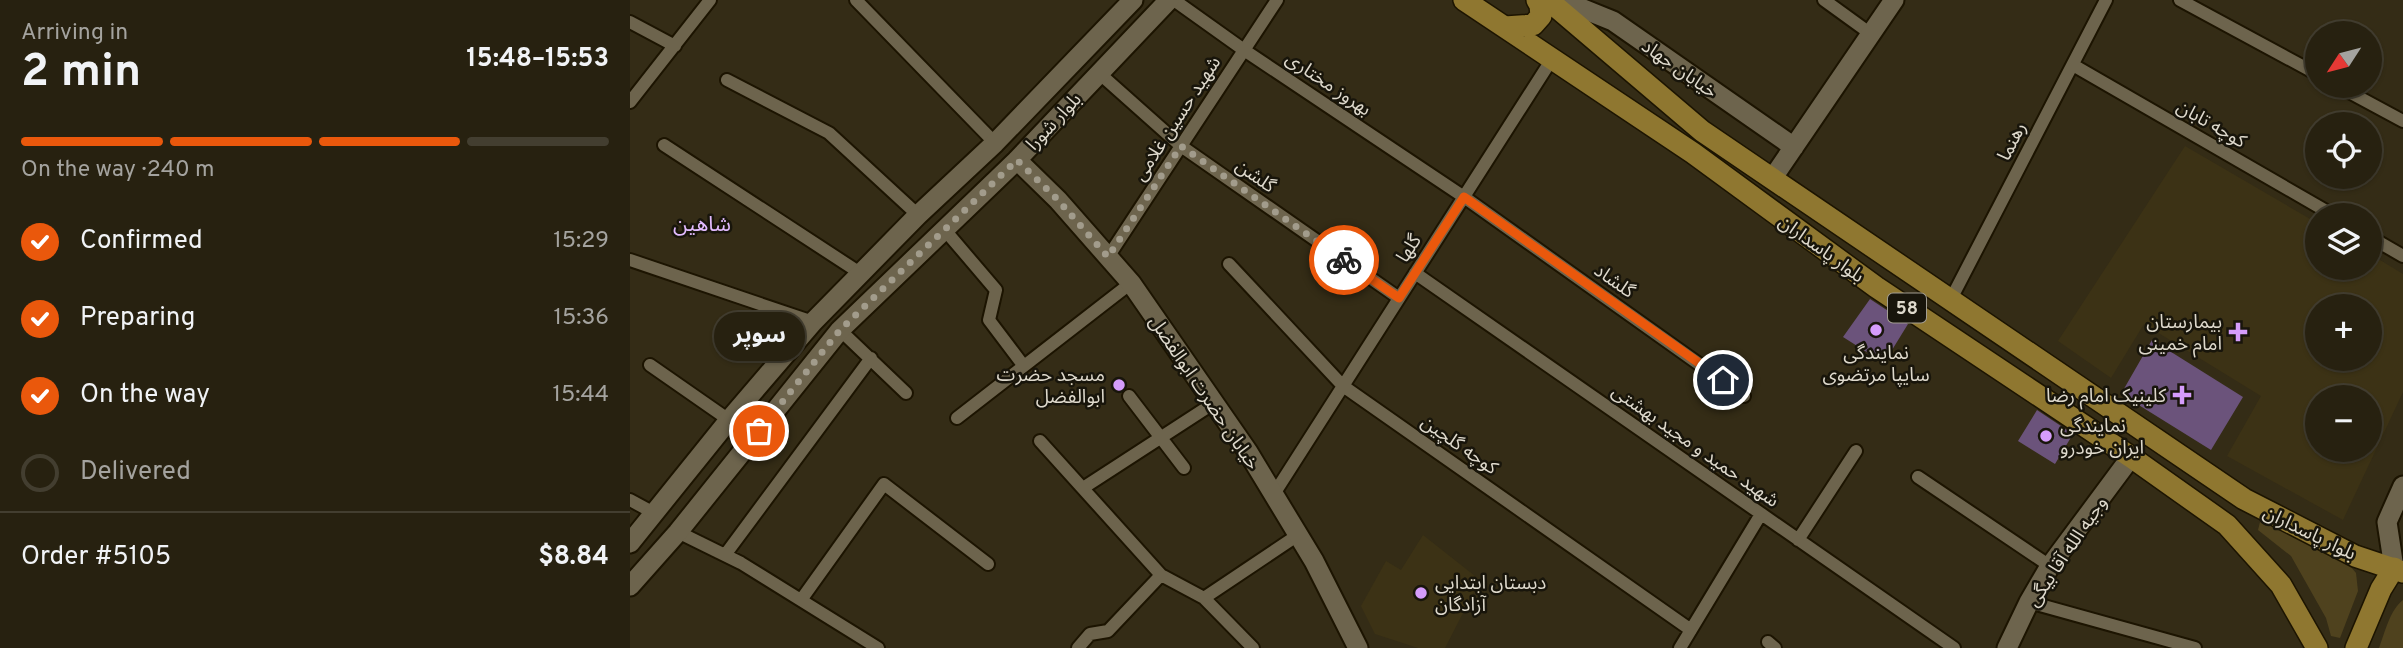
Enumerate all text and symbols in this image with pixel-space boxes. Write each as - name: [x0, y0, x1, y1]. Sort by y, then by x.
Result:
- text: Arriving in: [21, 19, 128, 48]
- north arrow: [2305, 21, 2382, 98]
- map controls: [2305, 21, 2382, 462]
- street label: خیابان جهاد: [1636, 35, 1722, 105]
- text: 15:48–15:53: [466, 43, 609, 76]
- text: 2 min: [21, 44, 141, 103]
- street label: بهروز مختاری: [1280, 47, 1375, 122]
- street label: شهید حسین غلامی: [1128, 52, 1227, 186]
- street label: بلوار شورا: [1022, 88, 1087, 156]
- street label: کوچه تابان: [2172, 95, 2251, 155]
- button: locate: [2305, 112, 2382, 189]
- street label: رهنما: [1993, 119, 2033, 165]
- street label: گلشن: [1230, 154, 1281, 200]
- text: On the way · 240 m: [21, 156, 215, 185]
- button: layers: [2305, 203, 2382, 280]
- street label: بلوار پاسداران: [1773, 210, 1869, 289]
- district label: شاهین: [673, 212, 731, 239]
- icon: check: [21, 223, 59, 261]
- text: Confirmed: [80, 225, 203, 258]
- courier: [1309, 225, 1379, 295]
- text: 15:29: [553, 227, 609, 256]
- street label: گلها: [1392, 230, 1428, 268]
- icon: bike: [1325, 241, 1363, 279]
- street label: گلشاد: [1589, 259, 1640, 305]
- road number: 58: [1888, 294, 1926, 322]
- button: +: [2305, 294, 2382, 371]
- icon: check: [21, 300, 59, 338]
- text: Preparing: [80, 302, 195, 335]
- text: 15:36: [553, 304, 609, 333]
- street label: خیابان حضرت ابوالفضل: [1143, 311, 1264, 475]
- place label: بیمارستان امام خمینی: [2139, 311, 2222, 358]
- callout: سوپر: [713, 312, 804, 361]
- text: سوپر: [733, 322, 786, 351]
- marker: نمایندگی سایپا مرتضوی: [1868, 322, 1884, 338]
- marker: بیمارستان امام خمینی: [2228, 322, 2248, 342]
- place label: نمایندگی سایپا مرتضوی: [1822, 342, 1930, 388]
- pin: [1693, 350, 1753, 410]
- icon: home: [1704, 361, 1742, 399]
- place label: مسجد حضرت ابوالفضل: [997, 364, 1105, 410]
- icon: check: [21, 377, 59, 415]
- marker: مسجد حضرت ابوالفضل: [1111, 377, 1127, 393]
- text: On the way: [80, 379, 210, 412]
- street label: شهید حمید و مجید بهشتی: [1607, 380, 1783, 513]
- text: 15:44: [552, 381, 609, 410]
- place label: کلینیک امام رضا: [2046, 385, 2167, 410]
- marker: کلینیک امام رضا: [2172, 385, 2192, 405]
- button: −: [2305, 385, 2382, 462]
- pin: [729, 401, 789, 461]
- street label: کوچه گلچین: [1416, 410, 1503, 481]
- icon: bag: [740, 412, 778, 450]
- place label: نمایندگی ایران خودرو: [2060, 415, 2144, 461]
- marker: نمایندگی ایران خودرو: [2038, 428, 2054, 444]
- text: Delivered: [80, 456, 191, 489]
- street label: وجیه الله آقا بیگی: [2022, 492, 2113, 612]
- street label: بلوار پاسداران: [2259, 501, 2360, 567]
- text: Order #5105: [21, 541, 171, 574]
- text: $8.84: [538, 541, 609, 574]
- place label: دبستان ابتدایی آزادگان: [1435, 572, 1546, 618]
- marker: دبستان ابتدایی آزادگان: [1413, 585, 1429, 601]

